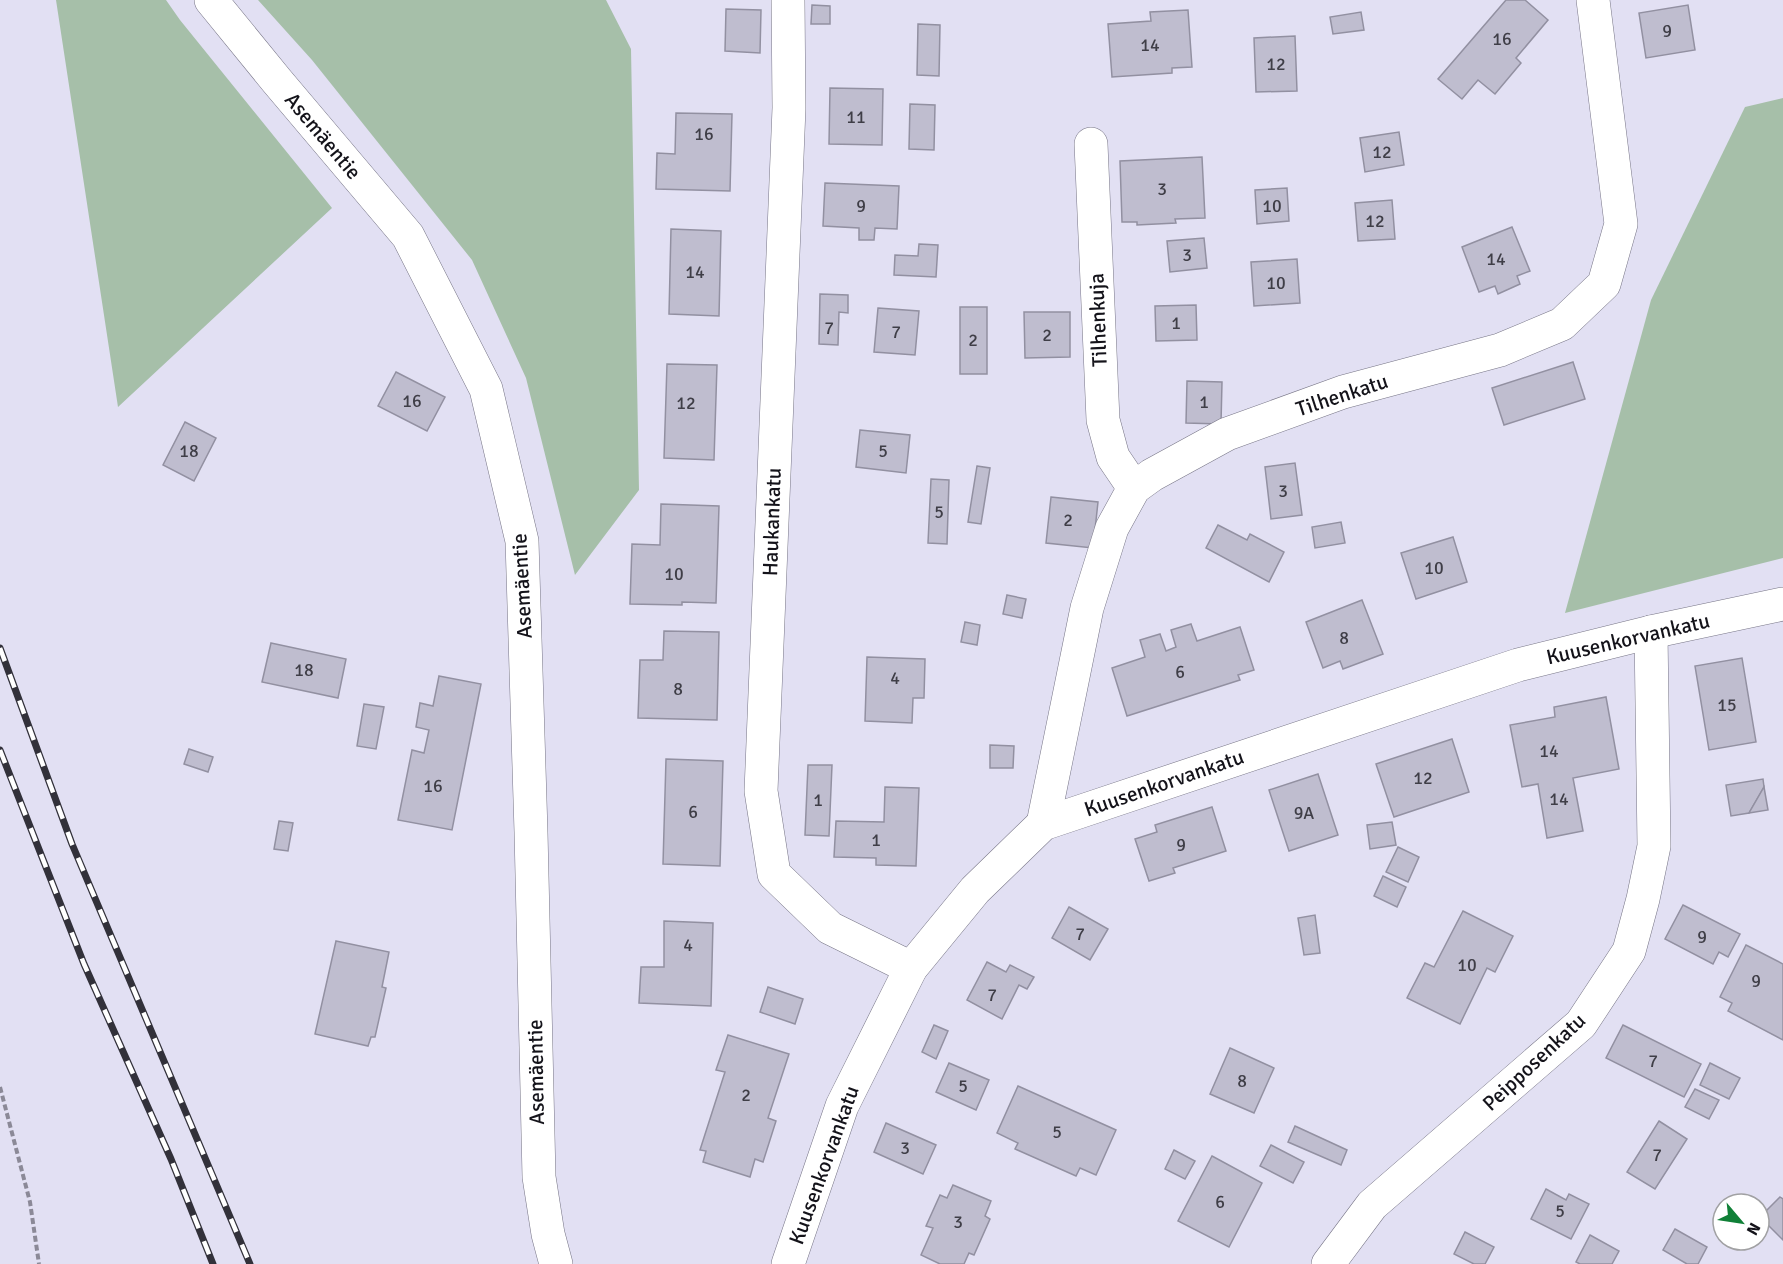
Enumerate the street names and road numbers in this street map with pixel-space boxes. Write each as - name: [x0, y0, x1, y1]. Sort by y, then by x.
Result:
- street label: Asemäentie: [279, 87, 367, 185]
- street label: Tilhenkuja: [1083, 273, 1113, 367]
- street label: Tilhenkatu: [1293, 368, 1391, 422]
- street label: Haukankatu: [757, 467, 787, 577]
- street label: Asemäentie: [506, 533, 538, 639]
- street label: Kuusenkorvankatu: [1544, 608, 1712, 670]
- street label: Kuusenkorvankatu: [1081, 744, 1247, 822]
- street label: Peipposenkatu: [1477, 1008, 1591, 1116]
- street label: Asemäentie: [522, 1019, 550, 1125]
- street label: Kuusenkorvankatu: [783, 1082, 865, 1248]

